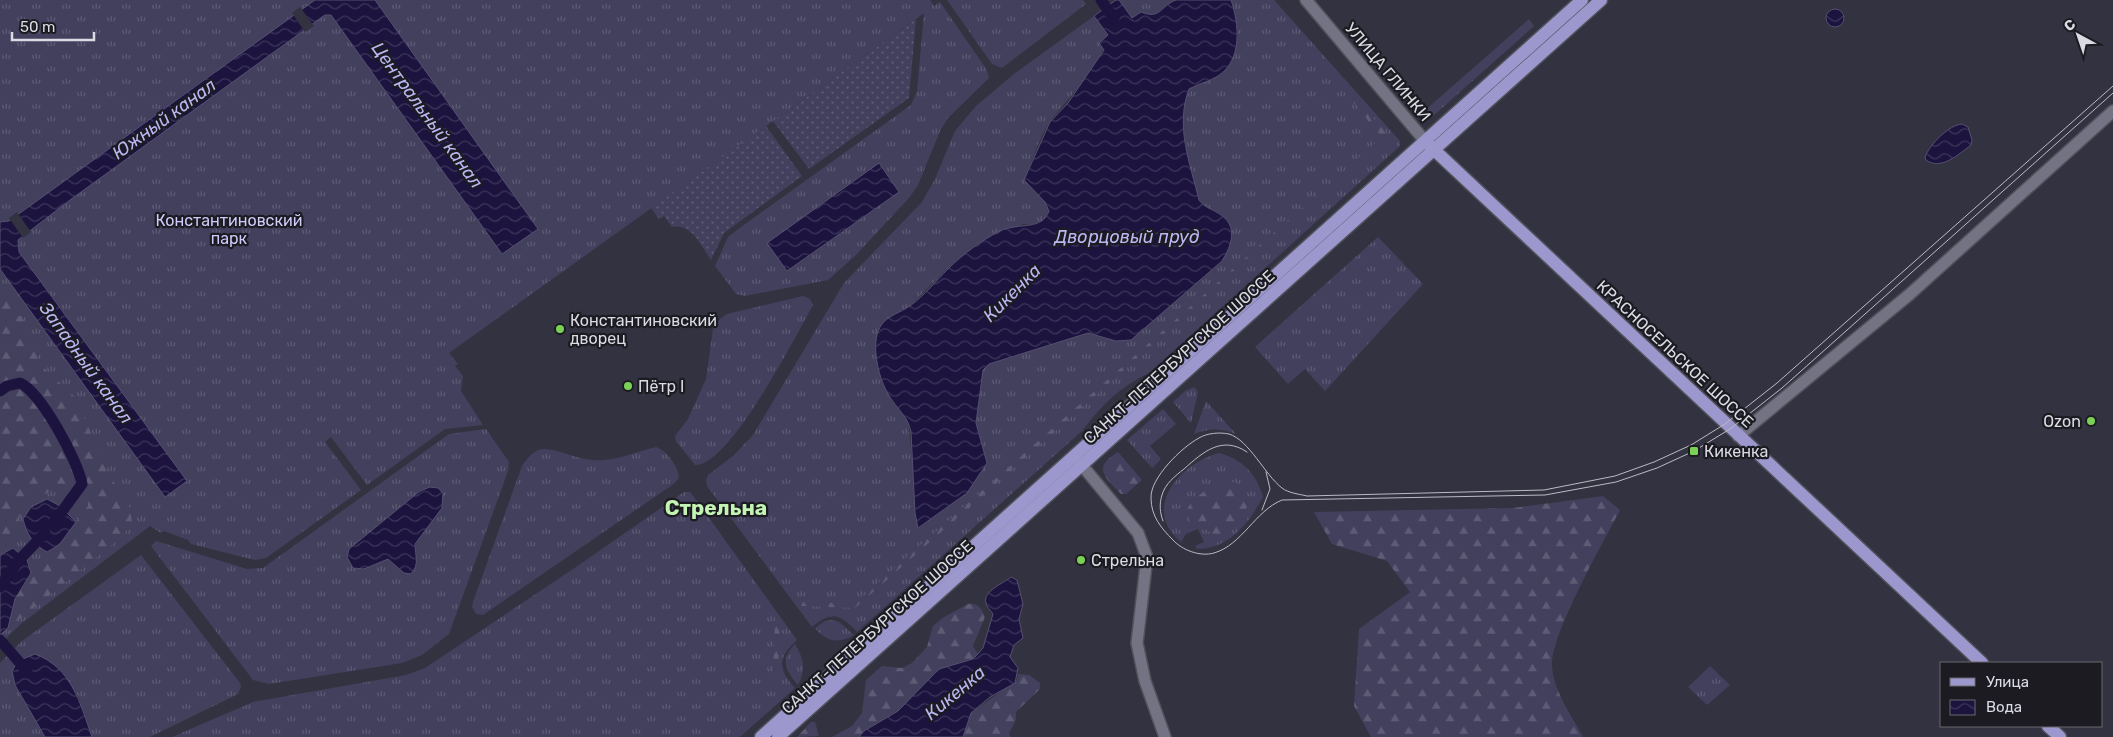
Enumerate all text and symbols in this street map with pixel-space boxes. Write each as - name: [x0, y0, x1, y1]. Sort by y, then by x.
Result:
- scale bar: [12, 10, 95, 42]
- north arrow: [2053, 10, 2103, 60]
- text: С: [2061, 16, 2079, 35]
- text: 50 m: [20, 18, 55, 36]
- street label: УЛИЦА ГЛИНКИ: [1341, 19, 1435, 125]
- water label: Центральный канал: [367, 38, 488, 193]
- water label: Южный канал: [108, 74, 220, 164]
- park label: Константиновский парк: [155, 211, 303, 248]
- water label: Дворцовый пруд: [1052, 226, 1200, 248]
- water label: Кикенка: [979, 259, 1046, 326]
- street label: САНКТ-ПЕТЕРБУРГСКОЕ ШОССЕ: [1080, 266, 1278, 448]
- street label: КРАСНОСЕЛЬСКОЕ ШОССЕ: [1593, 276, 1757, 432]
- water label: Западный канал: [34, 297, 138, 428]
- place label: Константиновский дворец: [570, 311, 717, 348]
- marker: Константиновский дворец: [554, 323, 566, 335]
- place label: Пётр I: [638, 377, 684, 396]
- marker: Пётр I: [622, 380, 634, 392]
- place label: Ozon: [2043, 412, 2081, 431]
- marker: Ozon: [2085, 415, 2097, 427]
- place label: Кикенка: [1704, 442, 1768, 461]
- marker: Кикенка: [1688, 445, 1700, 457]
- district label: Стрельна: [665, 495, 767, 520]
- street label: САНКТ-ПЕТЕРБУРГСКОЕ ШОССЕ: [778, 536, 976, 718]
- place label: Стрельна: [1091, 551, 1164, 570]
- marker: Стрельна: [1075, 554, 1087, 566]
- water label: Кикенка: [920, 661, 990, 725]
- legend: [1940, 662, 2103, 727]
- text: Улица: [1986, 673, 2029, 691]
- text: Вода: [1986, 698, 2022, 716]

